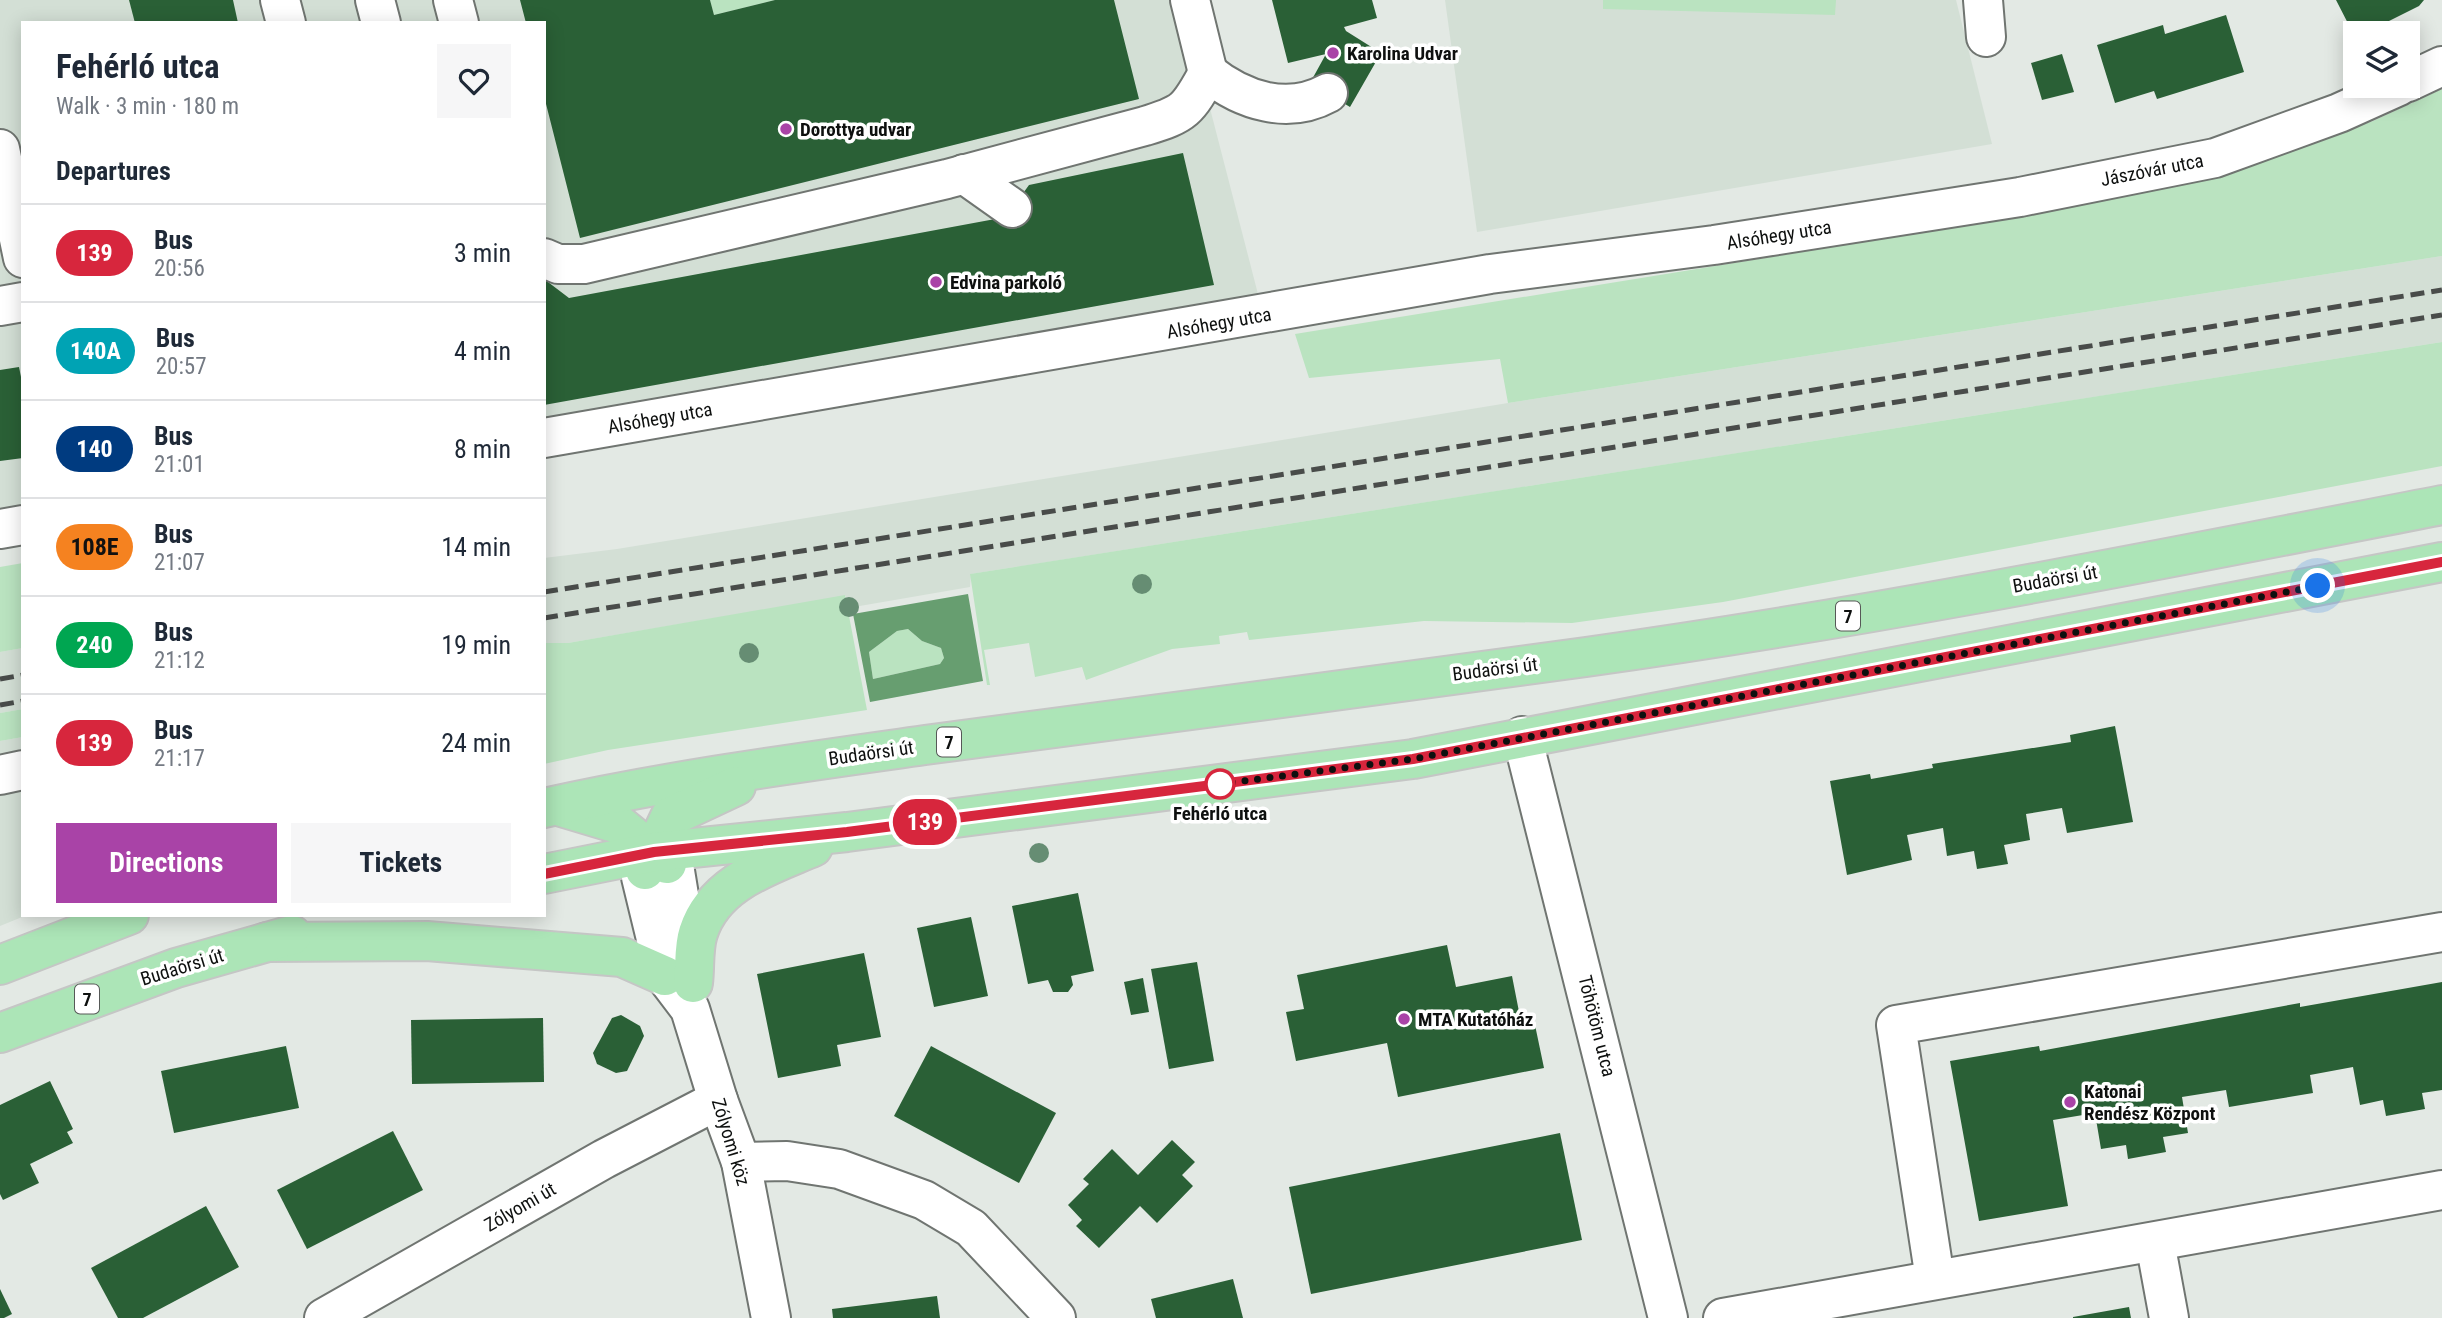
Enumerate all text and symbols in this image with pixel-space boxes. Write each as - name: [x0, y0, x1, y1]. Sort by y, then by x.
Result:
- map controls: [2343, 21, 2420, 98]
- button: layers: [2343, 21, 2420, 98]
- place label: Karolina Udvar: [1347, 42, 1458, 65]
- button: heart: [437, 44, 511, 118]
- marker: Karolina Udvar: [1325, 45, 1341, 61]
- text: Fehérló utca: [56, 47, 220, 86]
- text: Walk · 3 min · 180 m: [56, 93, 239, 120]
- place label: Dorottya udvar: [800, 118, 911, 141]
- marker: Dorottya udvar: [778, 121, 794, 137]
- street label: Jászóvár utca: [2099, 149, 2205, 191]
- text: Departures: [56, 156, 171, 186]
- street label: Alsóhegy utca: [1725, 215, 1833, 255]
- text: Bus: [154, 225, 193, 255]
- text: 3 min: [454, 238, 511, 268]
- text: 139: [76, 239, 113, 267]
- text: 20:56: [154, 255, 205, 282]
- place label: Edvina parkoló: [950, 271, 1062, 294]
- marker: Edvina parkoló: [928, 274, 944, 290]
- street label: Alsóhegy utca: [1165, 302, 1273, 344]
- text: Bus: [156, 323, 195, 353]
- text: 4 min: [454, 336, 511, 366]
- text: 140A: [70, 337, 121, 365]
- text: 20:57: [156, 353, 207, 380]
- street label: Alsóhegy utca: [606, 397, 714, 439]
- text: Bus: [154, 421, 193, 451]
- text: 8 min: [454, 434, 511, 464]
- text: 140: [76, 435, 113, 463]
- text: 21:01: [154, 451, 205, 478]
- text: Bus: [154, 519, 193, 549]
- text: 14 min: [441, 532, 511, 562]
- text: 108E: [70, 533, 119, 561]
- text: 21:07: [154, 549, 205, 576]
- street label: Budaörsi út: [2011, 560, 2099, 598]
- your location: [2300, 568, 2335, 603]
- road number: 7: [1836, 602, 1860, 630]
- text: Bus: [154, 617, 193, 647]
- text: 19 min: [441, 630, 511, 660]
- text: 240: [76, 631, 113, 659]
- text: 21:12: [154, 647, 205, 674]
- street label: Budaörsi út: [1451, 652, 1539, 686]
- text: Bus: [154, 715, 193, 745]
- text: 24 min: [441, 728, 511, 758]
- road number: 7: [937, 728, 961, 756]
- text: 139: [76, 729, 113, 757]
- street label: Budaörsi út: [827, 736, 915, 770]
- text: 21:17: [154, 745, 205, 772]
- marker: Fehérló utca: [1205, 769, 1235, 799]
- line badge: 139: [885, 799, 965, 845]
- place label: Fehérló utca: [1173, 802, 1267, 825]
- text: 139: [907, 808, 943, 836]
- button: Directions: [56, 823, 277, 903]
- button: Tickets: [291, 823, 511, 903]
- street label: Budaörsi út: [138, 943, 226, 991]
- street label: Töhötöm utca: [1573, 973, 1621, 1079]
- road number: 7: [75, 984, 99, 1014]
- place label: MTA Kutatóház: [1418, 1008, 1533, 1031]
- marker: MTA Kutatóház: [1396, 1011, 1412, 1027]
- place label: Katonai Rendész Központ: [2084, 1080, 2215, 1125]
- marker: Katonai Rendész Központ: [2062, 1094, 2078, 1110]
- street label: Zólyomi köz: [707, 1095, 755, 1189]
- street label: Zólyomi út: [480, 1177, 560, 1237]

